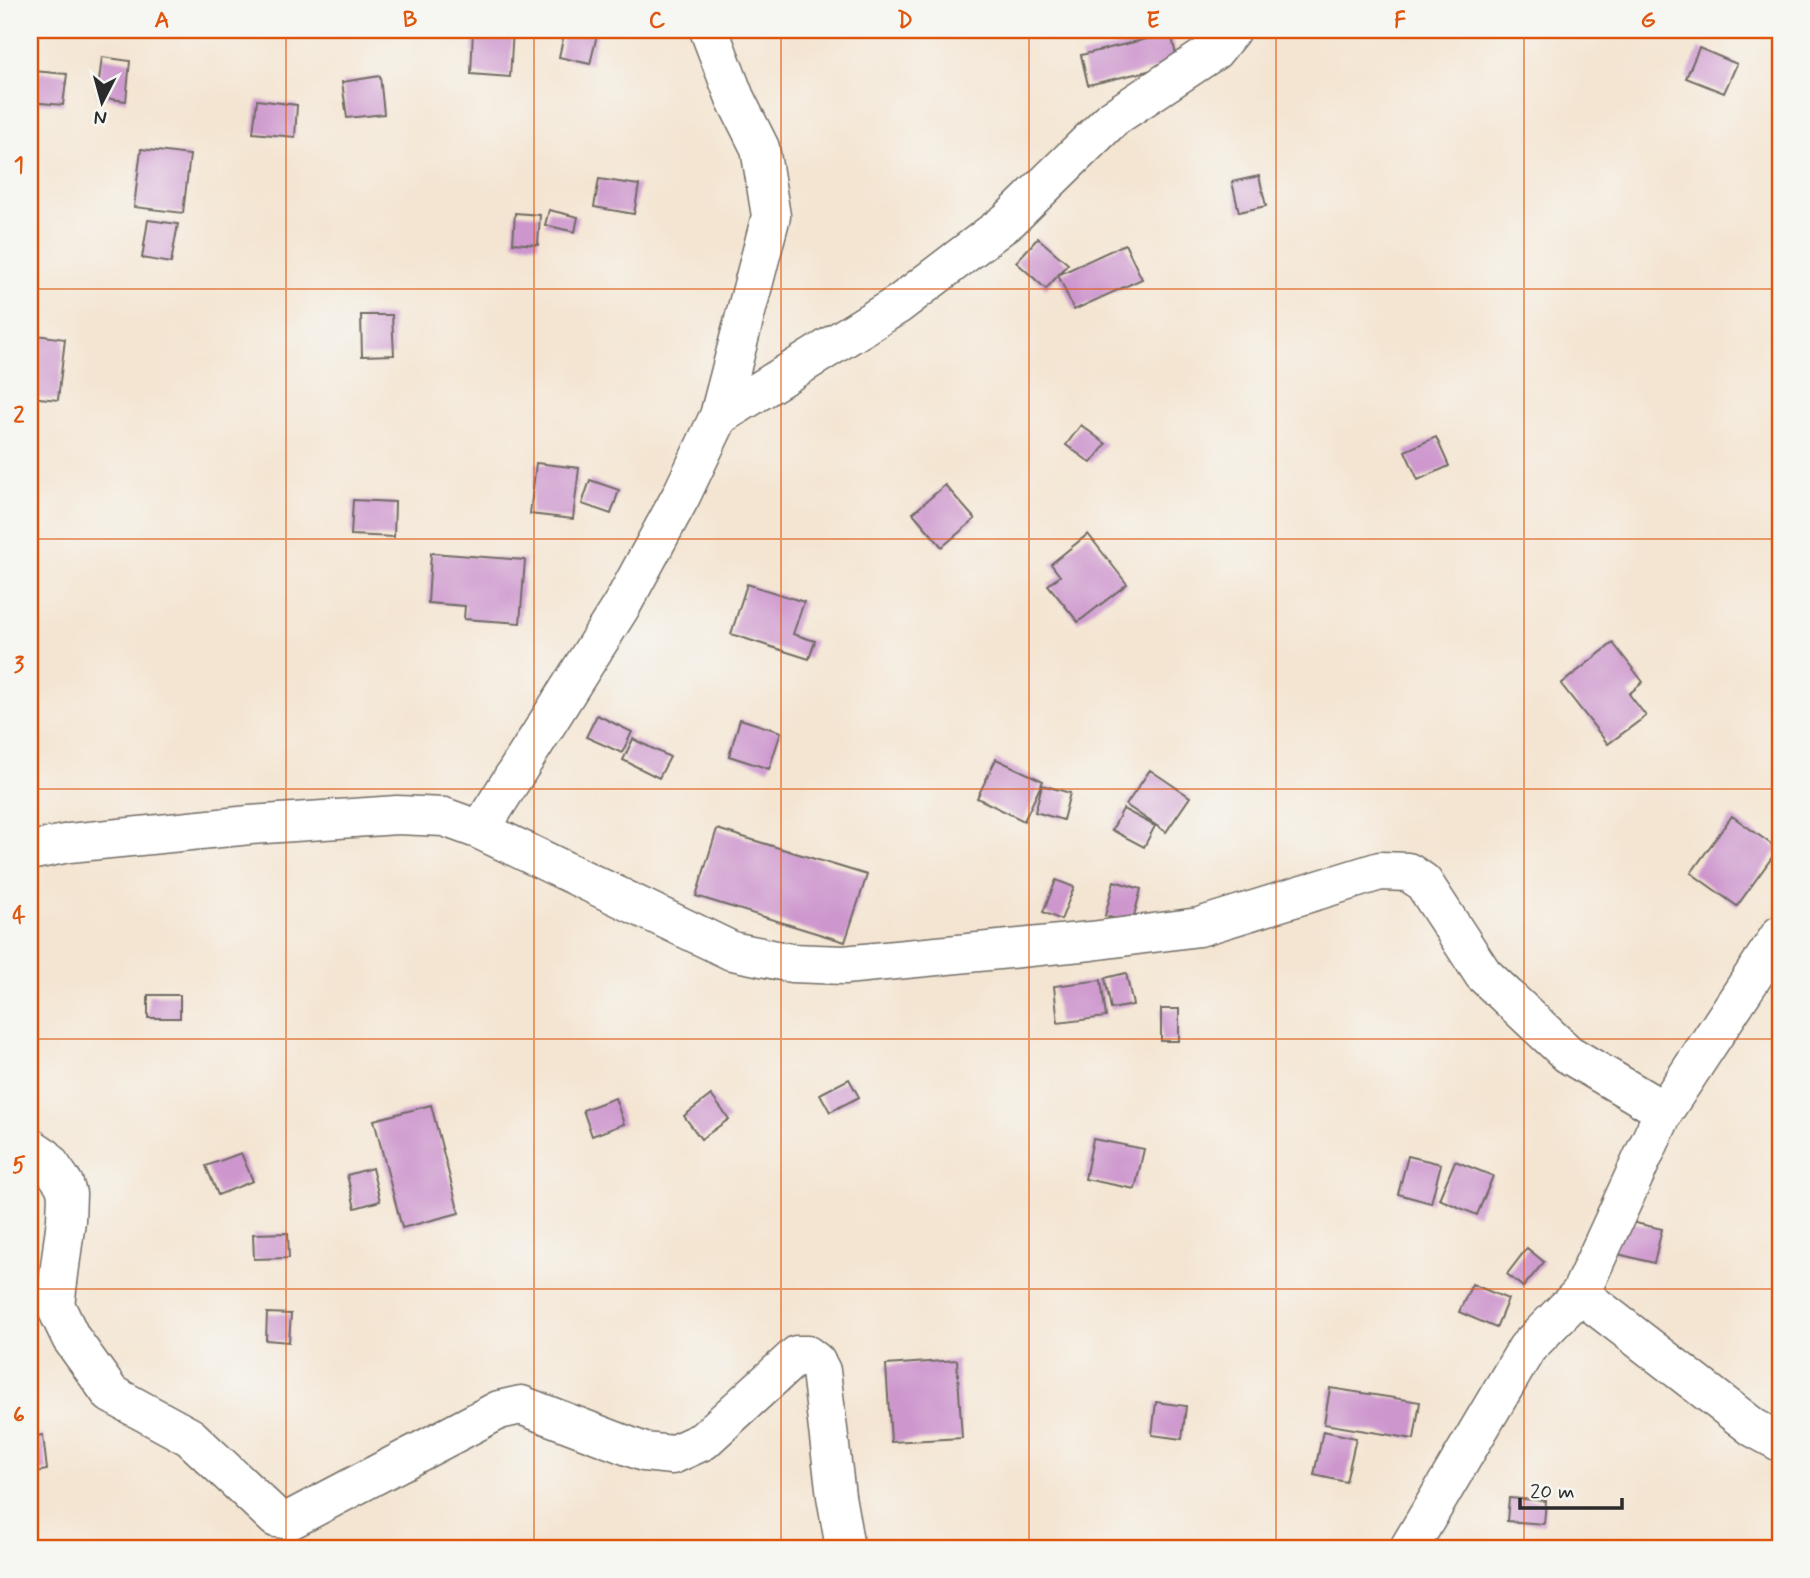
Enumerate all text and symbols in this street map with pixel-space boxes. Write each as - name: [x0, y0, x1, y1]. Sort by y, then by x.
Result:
- text: A: [154, 6, 170, 36]
- text: B: [403, 6, 418, 36]
- text: C: [649, 6, 666, 36]
- text: D: [897, 6, 913, 36]
- text: E: [1146, 6, 1160, 36]
- text: F: [1394, 6, 1406, 36]
- text: G: [1640, 6, 1656, 36]
- north arrow: [66, 66, 136, 136]
- text: N: [93, 104, 108, 131]
- text: 1: [14, 151, 24, 181]
- text: 2: [13, 401, 25, 431]
- text: 3: [14, 651, 25, 681]
- text: 4: [12, 901, 26, 931]
- text: 5: [12, 1151, 26, 1181]
- text: 6: [13, 1401, 25, 1431]
- scale bar: [1520, 1466, 1621, 1510]
- text: 20 m: [1530, 1478, 1575, 1506]

